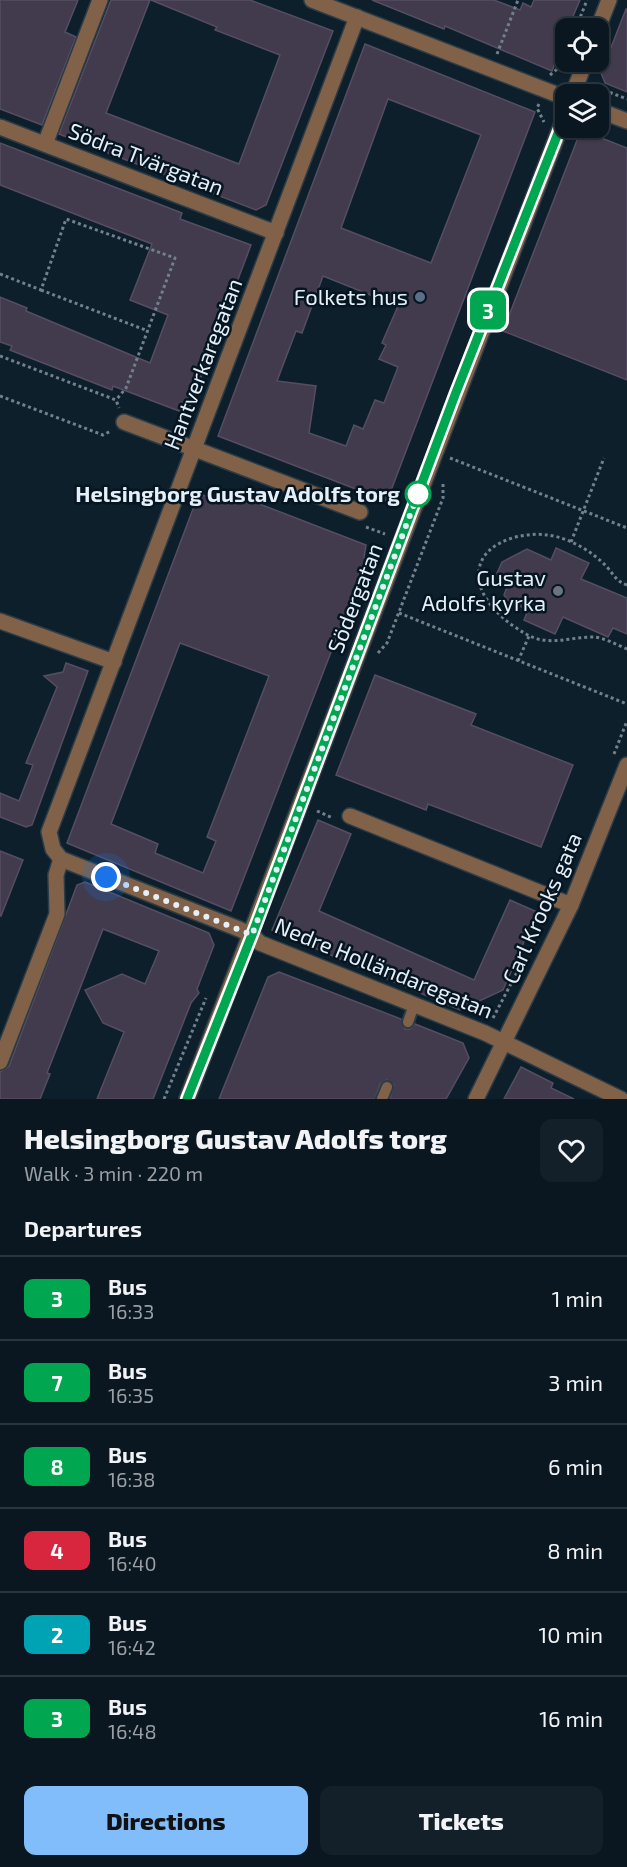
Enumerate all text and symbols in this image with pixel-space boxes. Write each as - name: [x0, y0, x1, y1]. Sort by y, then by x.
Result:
- map controls: [555, 18, 609, 138]
- button: locate: [555, 18, 609, 72]
- button: layers: [555, 84, 609, 138]
- street label: Södra Tvärgatan: [65, 117, 227, 200]
- street label: Hantverkaregatan: [157, 274, 247, 453]
- place label: Folkets hus: [294, 283, 408, 309]
- marker: Folkets hus: [413, 290, 427, 304]
- line badge: 3: [468, 290, 508, 330]
- text: 3: [482, 298, 494, 323]
- place label: Helsingborg Gustav Adolfs torg: [75, 480, 400, 506]
- marker: Helsingborg Gustav Adolfs torg: [405, 481, 431, 507]
- street label: Södergatan: [321, 539, 387, 656]
- place label: Gustav Adolfs kyrka: [421, 564, 546, 615]
- marker: Gustav Adolfs kyrka: [551, 584, 565, 598]
- street label: Carl Krooks gata: [496, 828, 586, 987]
- your location: [91, 862, 121, 892]
- street label: Nedre Holländaregatan: [272, 911, 497, 1023]
- button: heart: [540, 1119, 603, 1182]
- text: Helsingborg Gustav Adolfs torg: [24, 1121, 447, 1155]
- text: Walk · 3 min · 220 m: [24, 1161, 203, 1185]
- text: Departures: [24, 1215, 142, 1241]
- text: Bus: [108, 1273, 147, 1299]
- text: 1 min: [552, 1285, 603, 1311]
- text: 3: [51, 1286, 63, 1311]
- text: 16:33: [108, 1299, 154, 1323]
- text: Bus: [108, 1357, 147, 1383]
- text: 3 min: [548, 1369, 603, 1395]
- text: 7: [51, 1370, 63, 1395]
- text: 16:35: [108, 1383, 154, 1407]
- text: Bus: [108, 1441, 147, 1467]
- text: 6 min: [548, 1453, 603, 1479]
- text: 8: [50, 1454, 64, 1479]
- text: 16:38: [108, 1467, 155, 1491]
- text: Bus: [108, 1525, 147, 1551]
- text: 8 min: [547, 1537, 603, 1563]
- text: 4: [50, 1538, 64, 1563]
- text: 16:40: [108, 1551, 156, 1575]
- text: Bus: [108, 1609, 147, 1635]
- text: 10 min: [539, 1621, 603, 1647]
- text: 2: [51, 1622, 63, 1647]
- text: 16:42: [108, 1635, 156, 1659]
- text: Bus: [108, 1693, 147, 1719]
- text: 16 min: [539, 1705, 603, 1731]
- text: 3: [51, 1706, 63, 1731]
- text: 16:48: [108, 1719, 157, 1743]
- button: Directions: [24, 1786, 308, 1855]
- button: Tickets: [320, 1786, 603, 1855]

